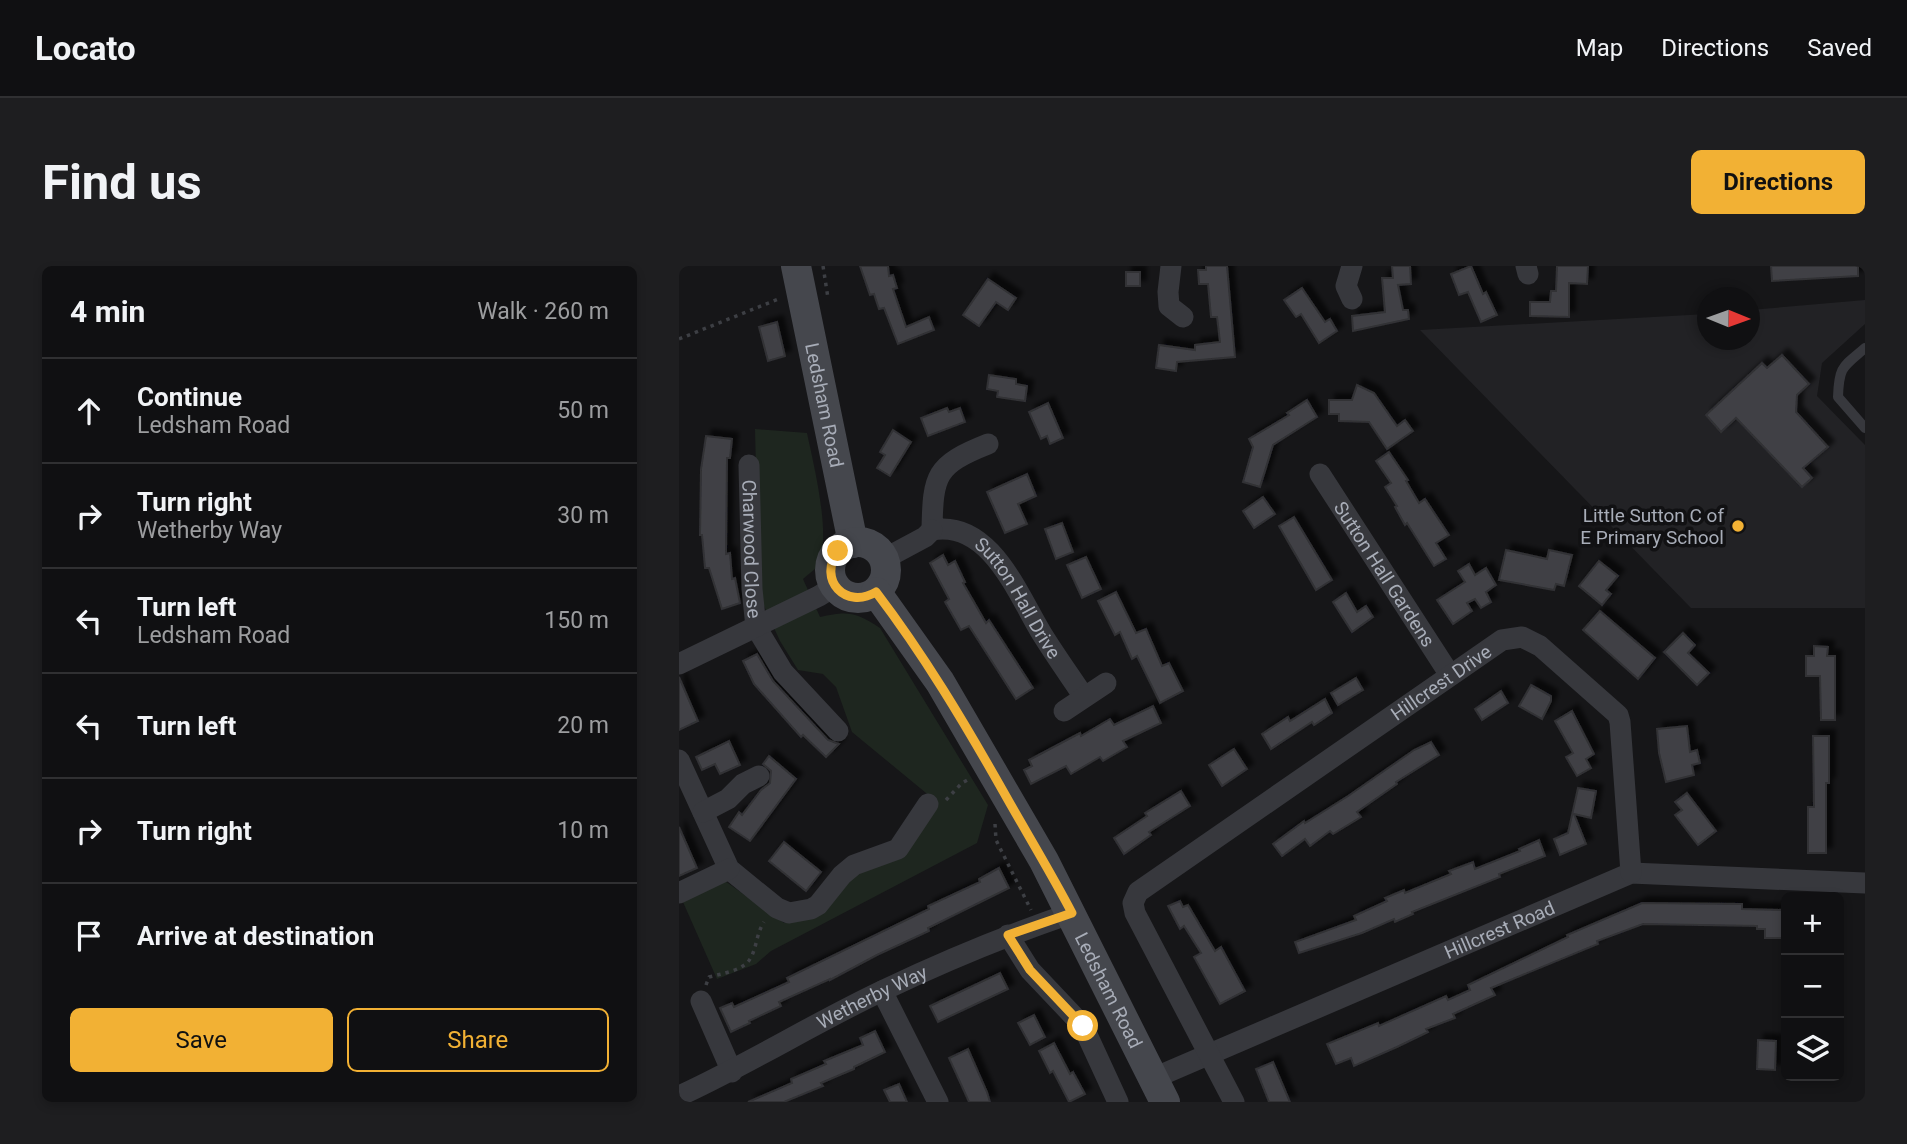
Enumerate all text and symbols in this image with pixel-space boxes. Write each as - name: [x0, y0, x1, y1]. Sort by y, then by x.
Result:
- text: Locato: [35, 29, 136, 68]
- text: Map: [1576, 34, 1623, 62]
- text: Directions: [1661, 34, 1769, 62]
- text: Saved: [1807, 34, 1872, 62]
- button: Directions: [1691, 150, 1865, 214]
- text: Find us: [42, 154, 202, 211]
- north arrow: [1697, 287, 1760, 350]
- text: 4 min: [70, 294, 145, 329]
- text: Walk · 260 m: [477, 298, 609, 325]
- street label: Ledsham Road: [801, 341, 849, 469]
- text: Continue: [137, 382, 242, 412]
- icon: ahead: [70, 392, 108, 430]
- text: 50 m: [557, 397, 609, 424]
- text: Ledsham Road: [137, 412, 290, 439]
- street label: Charwood Close: [738, 479, 767, 619]
- text: Turn right: [137, 487, 252, 517]
- icon: right: [70, 497, 108, 535]
- street label: Sutton Hall Gardens: [1329, 497, 1440, 651]
- text: 30 m: [557, 502, 609, 529]
- place label: Little Sutton C of E Primary School: [1580, 504, 1724, 549]
- text: Wetherby Way: [137, 517, 282, 544]
- marker: Little Sutton C of E Primary School: [1730, 518, 1746, 534]
- street label: Sutton Hall Drive: [970, 532, 1066, 663]
- route end: [822, 535, 853, 566]
- text: Turn left: [137, 592, 236, 622]
- icon: left: [70, 602, 108, 640]
- text: 150 m: [544, 607, 609, 634]
- text: Ledsham Road: [137, 622, 290, 649]
- street label: Hillcrest Drive: [1386, 640, 1496, 725]
- icon: left: [70, 707, 108, 745]
- text: Turn left: [137, 711, 236, 741]
- text: 20 m: [557, 712, 609, 739]
- icon: right: [70, 812, 108, 850]
- text: Turn right: [137, 816, 252, 846]
- text: 10 m: [557, 817, 609, 844]
- map controls: [1781, 892, 1844, 1081]
- button: +: [1781, 892, 1844, 955]
- street label: Hillcrest Road: [1441, 896, 1558, 963]
- icon: arrive: [70, 917, 108, 955]
- text: Arrive at destination: [137, 921, 374, 951]
- street label: Ledsham Road: [1070, 928, 1148, 1052]
- button: −: [1781, 955, 1844, 1018]
- street label: Wetherby Way: [813, 960, 931, 1034]
- button: Save: [70, 1008, 333, 1072]
- button: Share: [347, 1008, 609, 1072]
- route start: [1067, 1010, 1098, 1041]
- button: layers: [1781, 1018, 1844, 1081]

